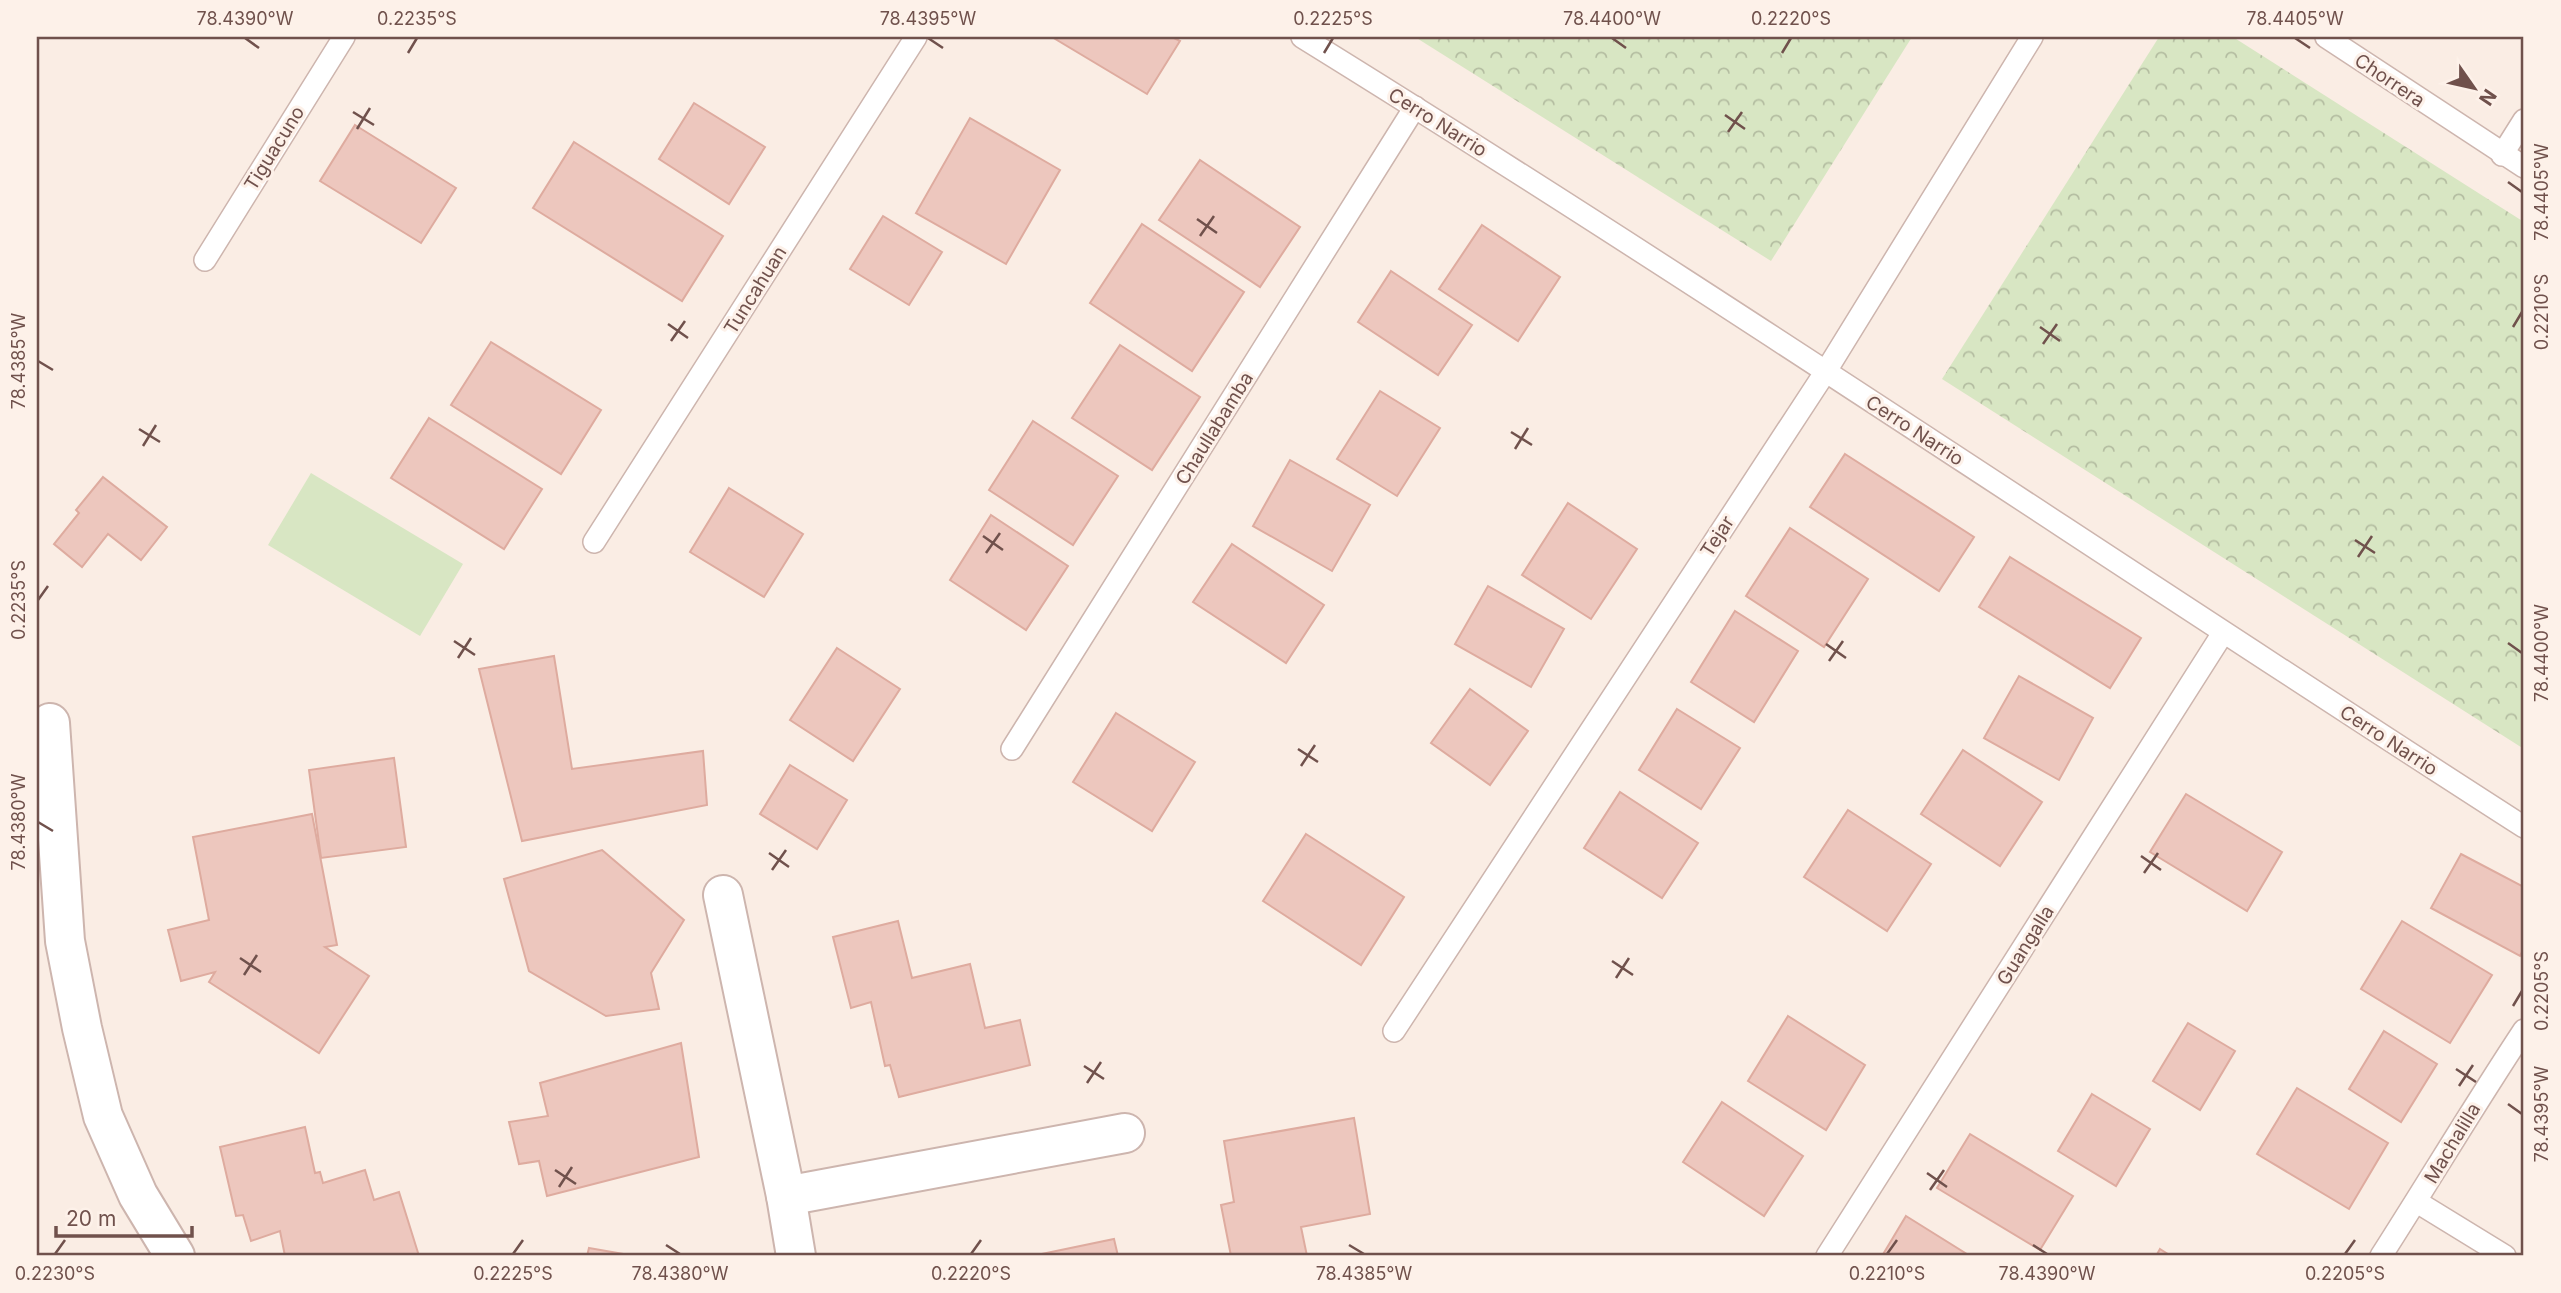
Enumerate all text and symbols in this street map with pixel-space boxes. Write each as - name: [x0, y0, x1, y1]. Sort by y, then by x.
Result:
- text: 78.4390°W: [196, 8, 294, 29]
- text: 0.2235°S: [377, 8, 457, 29]
- text: 78.4395°W: [880, 8, 977, 29]
- text: 0.2225°S: [1293, 8, 1373, 29]
- text: 78.4400°W: [1563, 8, 1661, 29]
- text: 0.2220°S: [1751, 8, 1831, 29]
- text: 78.4405°W: [2246, 8, 2344, 29]
- street label: Chorrera: [2350, 49, 2429, 112]
- north arrow: [2438, 52, 2508, 122]
- street label: Cerro Narrio: [1384, 83, 1491, 162]
- text: N: [2474, 85, 2501, 110]
- street label: Tiguacuno: [239, 102, 309, 195]
- text: 78.4405°W: [2531, 143, 2552, 241]
- street label: Tuncahuan: [719, 242, 792, 339]
- text: 0.2210°S: [2531, 274, 2552, 350]
- text: 78.4385°W: [8, 312, 29, 409]
- street label: Chaullabamba: [1171, 368, 1258, 489]
- street label: Cerro Narrio: [1862, 390, 1968, 471]
- street label: Tejar: [1696, 511, 1739, 561]
- text: 0.2235°S: [8, 560, 29, 640]
- text: 78.4400°W: [2531, 604, 2552, 702]
- street label: Cerro Narrio: [2336, 700, 2442, 781]
- text: 78.4380°W: [8, 773, 29, 871]
- street label: Guangalla: [1992, 901, 2059, 989]
- text: 0.2205°S: [2531, 951, 2552, 1031]
- text: 78.4395°W: [2531, 1065, 2552, 1162]
- street label: Machalilla: [2419, 1099, 2485, 1188]
- scale bar: [56, 1195, 192, 1239]
- text: 20 m: [66, 1206, 116, 1231]
- text: 0.2230°S: [15, 1263, 95, 1284]
- text: 0.2225°S: [473, 1263, 553, 1284]
- text: 78.4380°W: [631, 1263, 729, 1284]
- text: 0.2220°S: [931, 1263, 1011, 1284]
- text: 78.4385°W: [1316, 1263, 1413, 1284]
- text: 0.2210°S: [1849, 1263, 1925, 1284]
- text: 78.4390°W: [1998, 1263, 2096, 1284]
- text: 0.2205°S: [2305, 1263, 2385, 1284]

